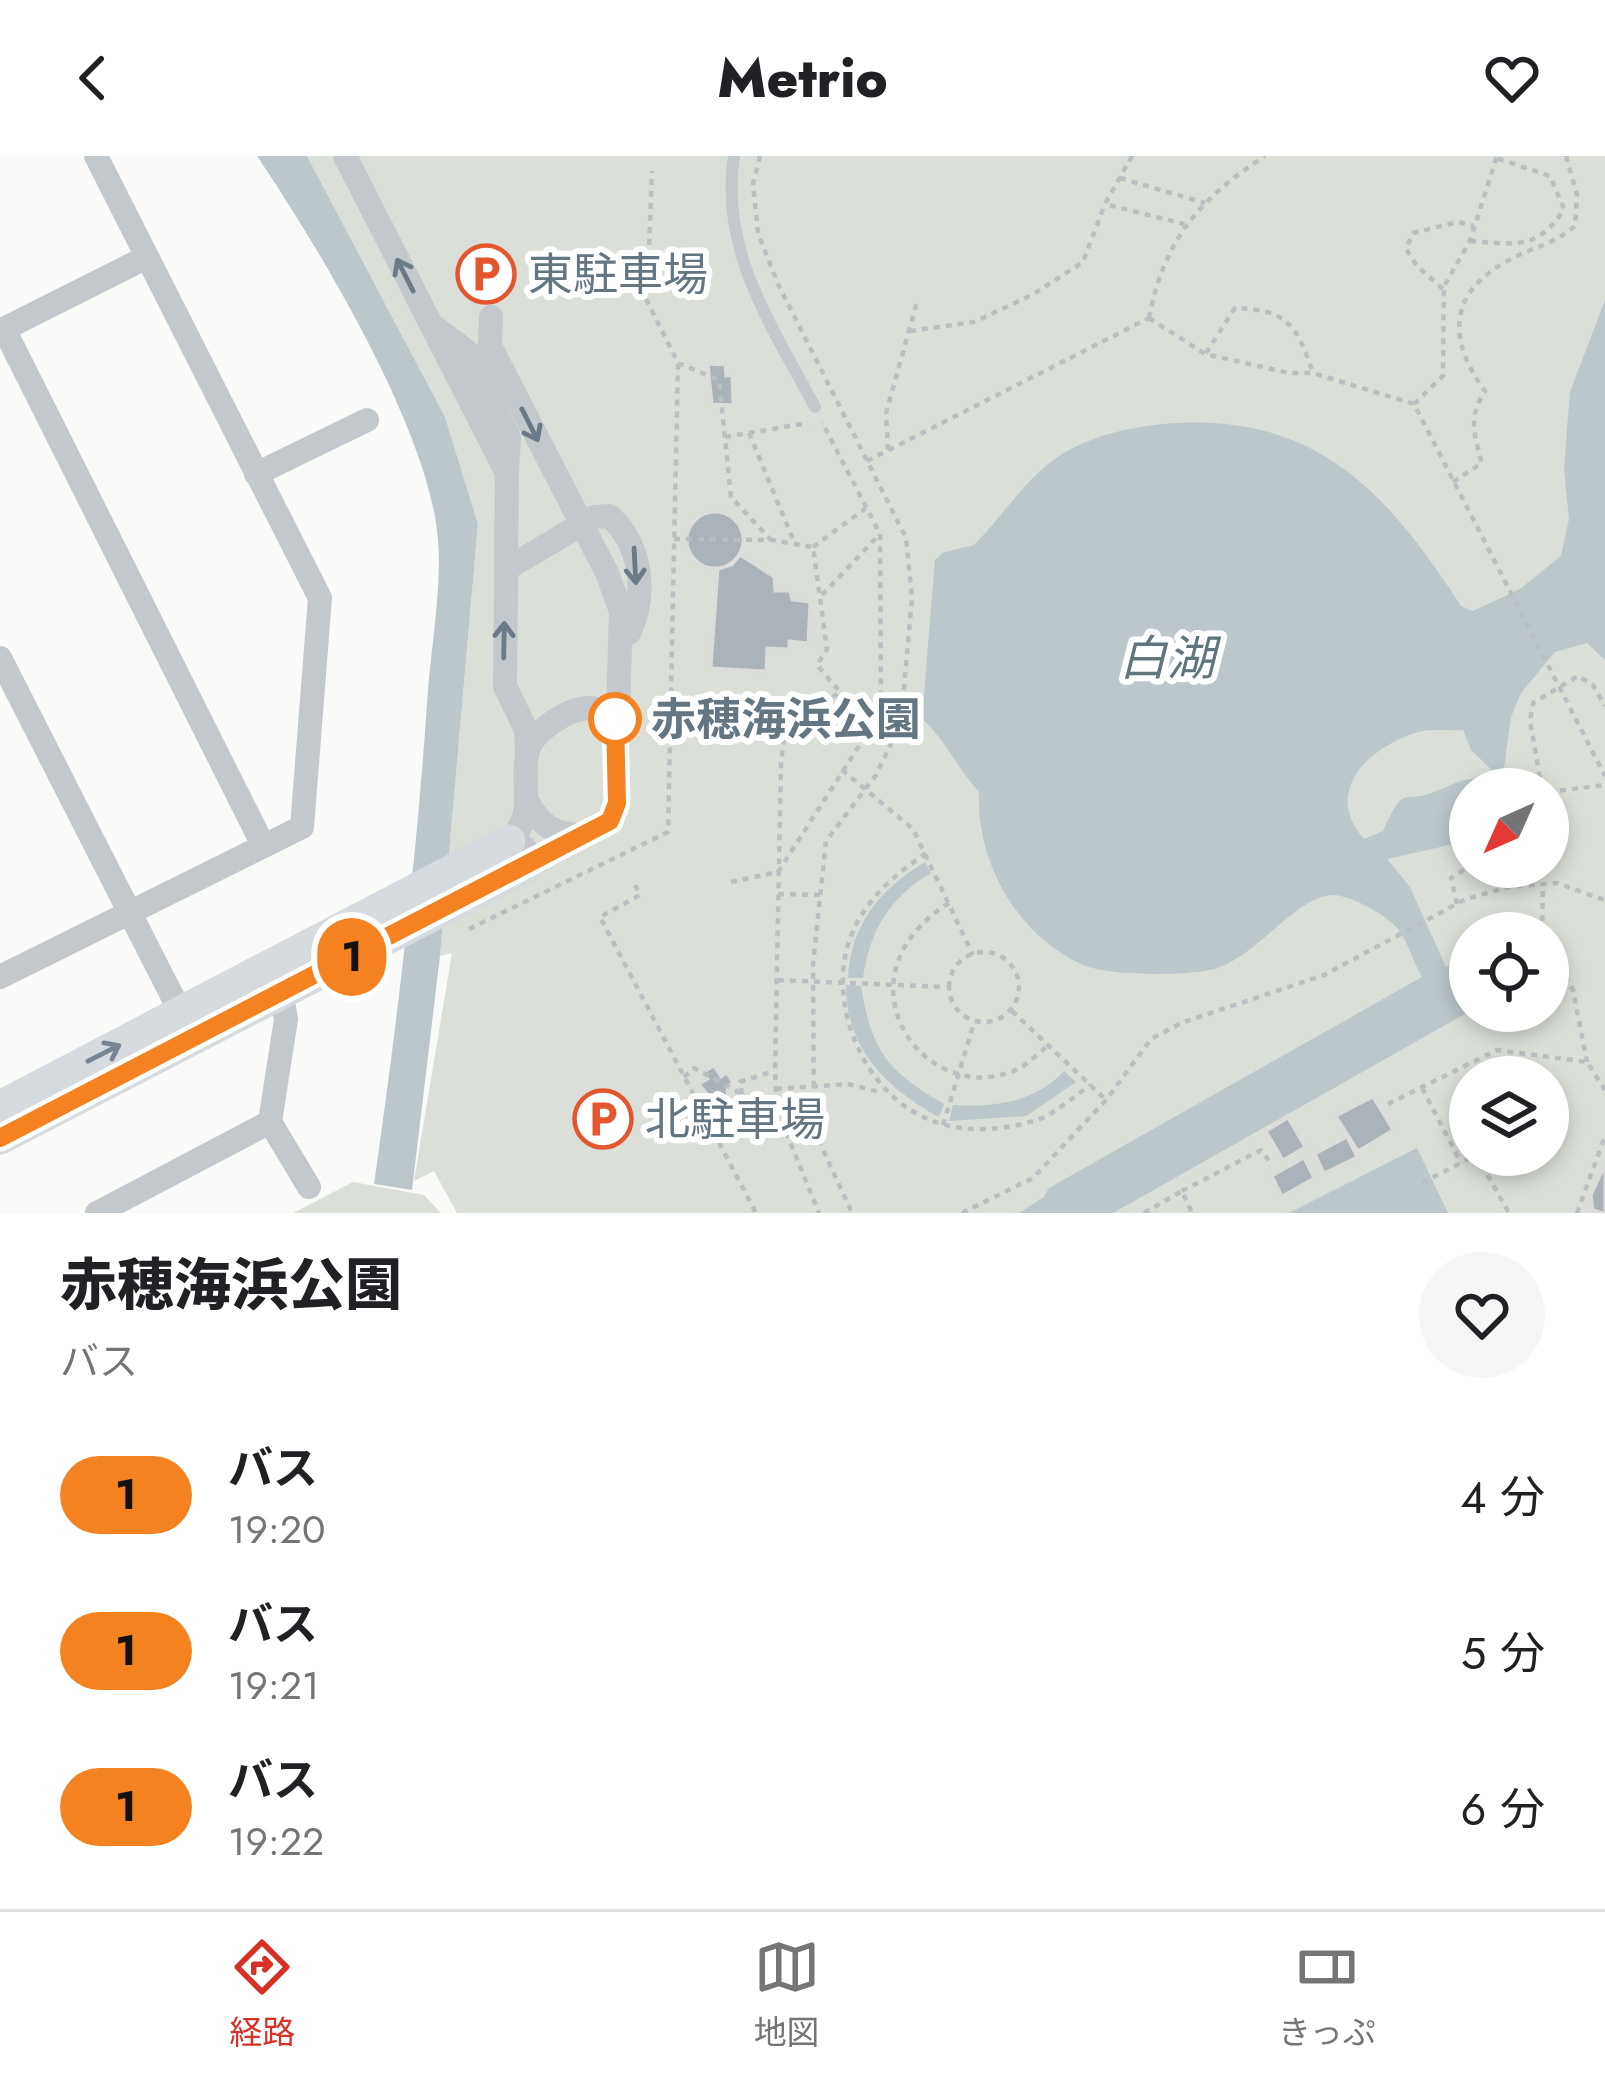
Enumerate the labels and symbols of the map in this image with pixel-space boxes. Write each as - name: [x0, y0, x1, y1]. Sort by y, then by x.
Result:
- place label: 東駐車場: [528, 242, 708, 307]
- parking icon: 東駐車場: [455, 243, 517, 305]
- one-way arrow: [393, 258, 415, 294]
- one-way arrow: [519, 406, 542, 441]
- one-way arrow: [624, 546, 647, 585]
- one-way arrow: [493, 621, 515, 660]
- water label: 白湖: [1119, 624, 1222, 693]
- place label: 赤穂海浜公園: [651, 687, 921, 752]
- marker: 赤穂海浜公園: [590, 694, 640, 744]
- north arrow: [1449, 768, 1569, 888]
- line badge: 1: [313, 918, 391, 996]
- one-way arrow: [86, 1041, 121, 1064]
- place label: 北駐車場: [645, 1087, 825, 1152]
- parking icon: 北駐車場: [572, 1088, 634, 1150]

